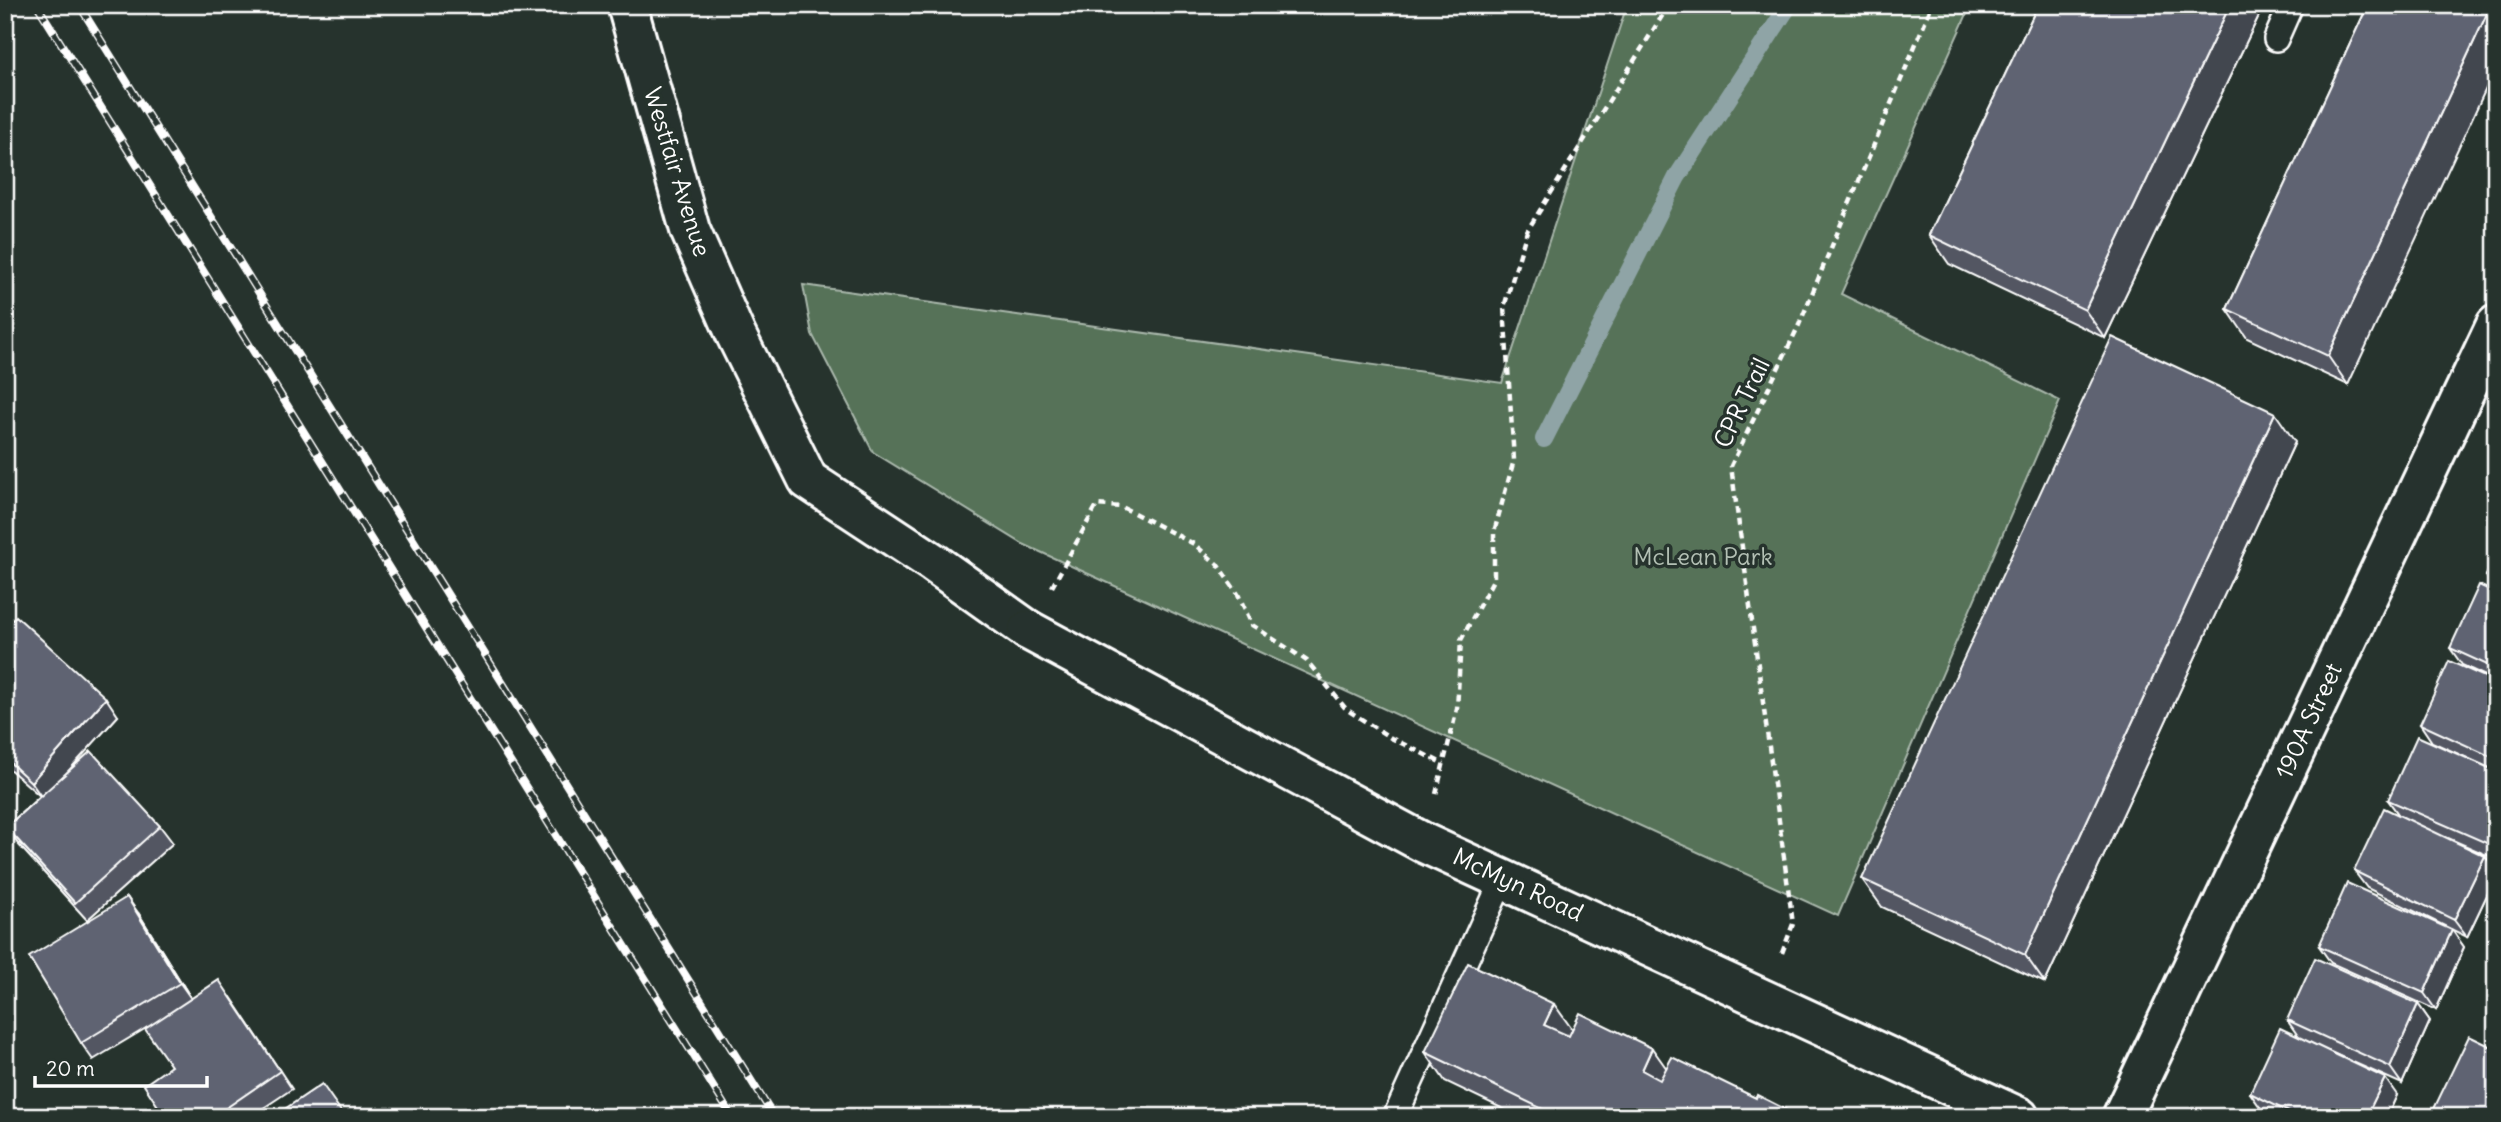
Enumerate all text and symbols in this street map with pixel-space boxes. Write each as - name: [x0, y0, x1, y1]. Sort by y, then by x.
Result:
- street label: Westfair Avenue: [638, 83, 718, 260]
- street label: CPR Trail: [1707, 353, 1776, 452]
- park label: McLean Park: [1633, 541, 1773, 571]
- street label: 190A Street: [2268, 658, 2348, 783]
- street label: McMyn Road: [1448, 841, 1588, 927]
- scale bar: [35, 1045, 206, 1089]
- text: 20 m: [46, 1055, 95, 1082]

